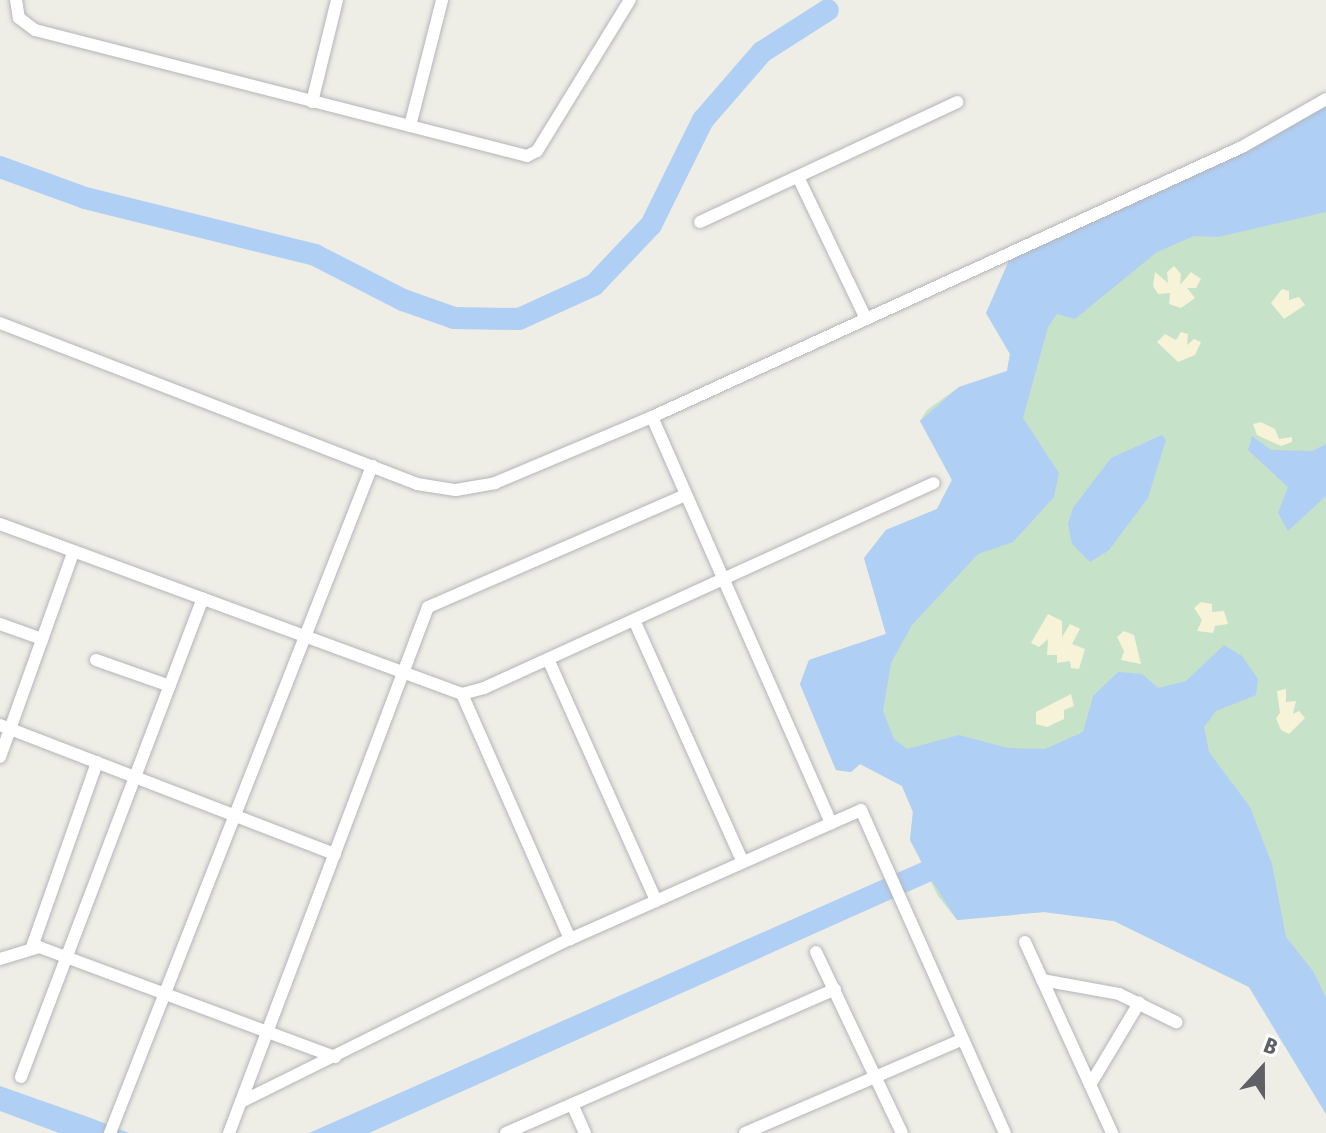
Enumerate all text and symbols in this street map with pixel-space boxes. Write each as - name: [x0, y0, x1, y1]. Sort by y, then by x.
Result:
- north arrow: [1222, 1029, 1302, 1109]
- text: B: [1260, 1031, 1281, 1061]

